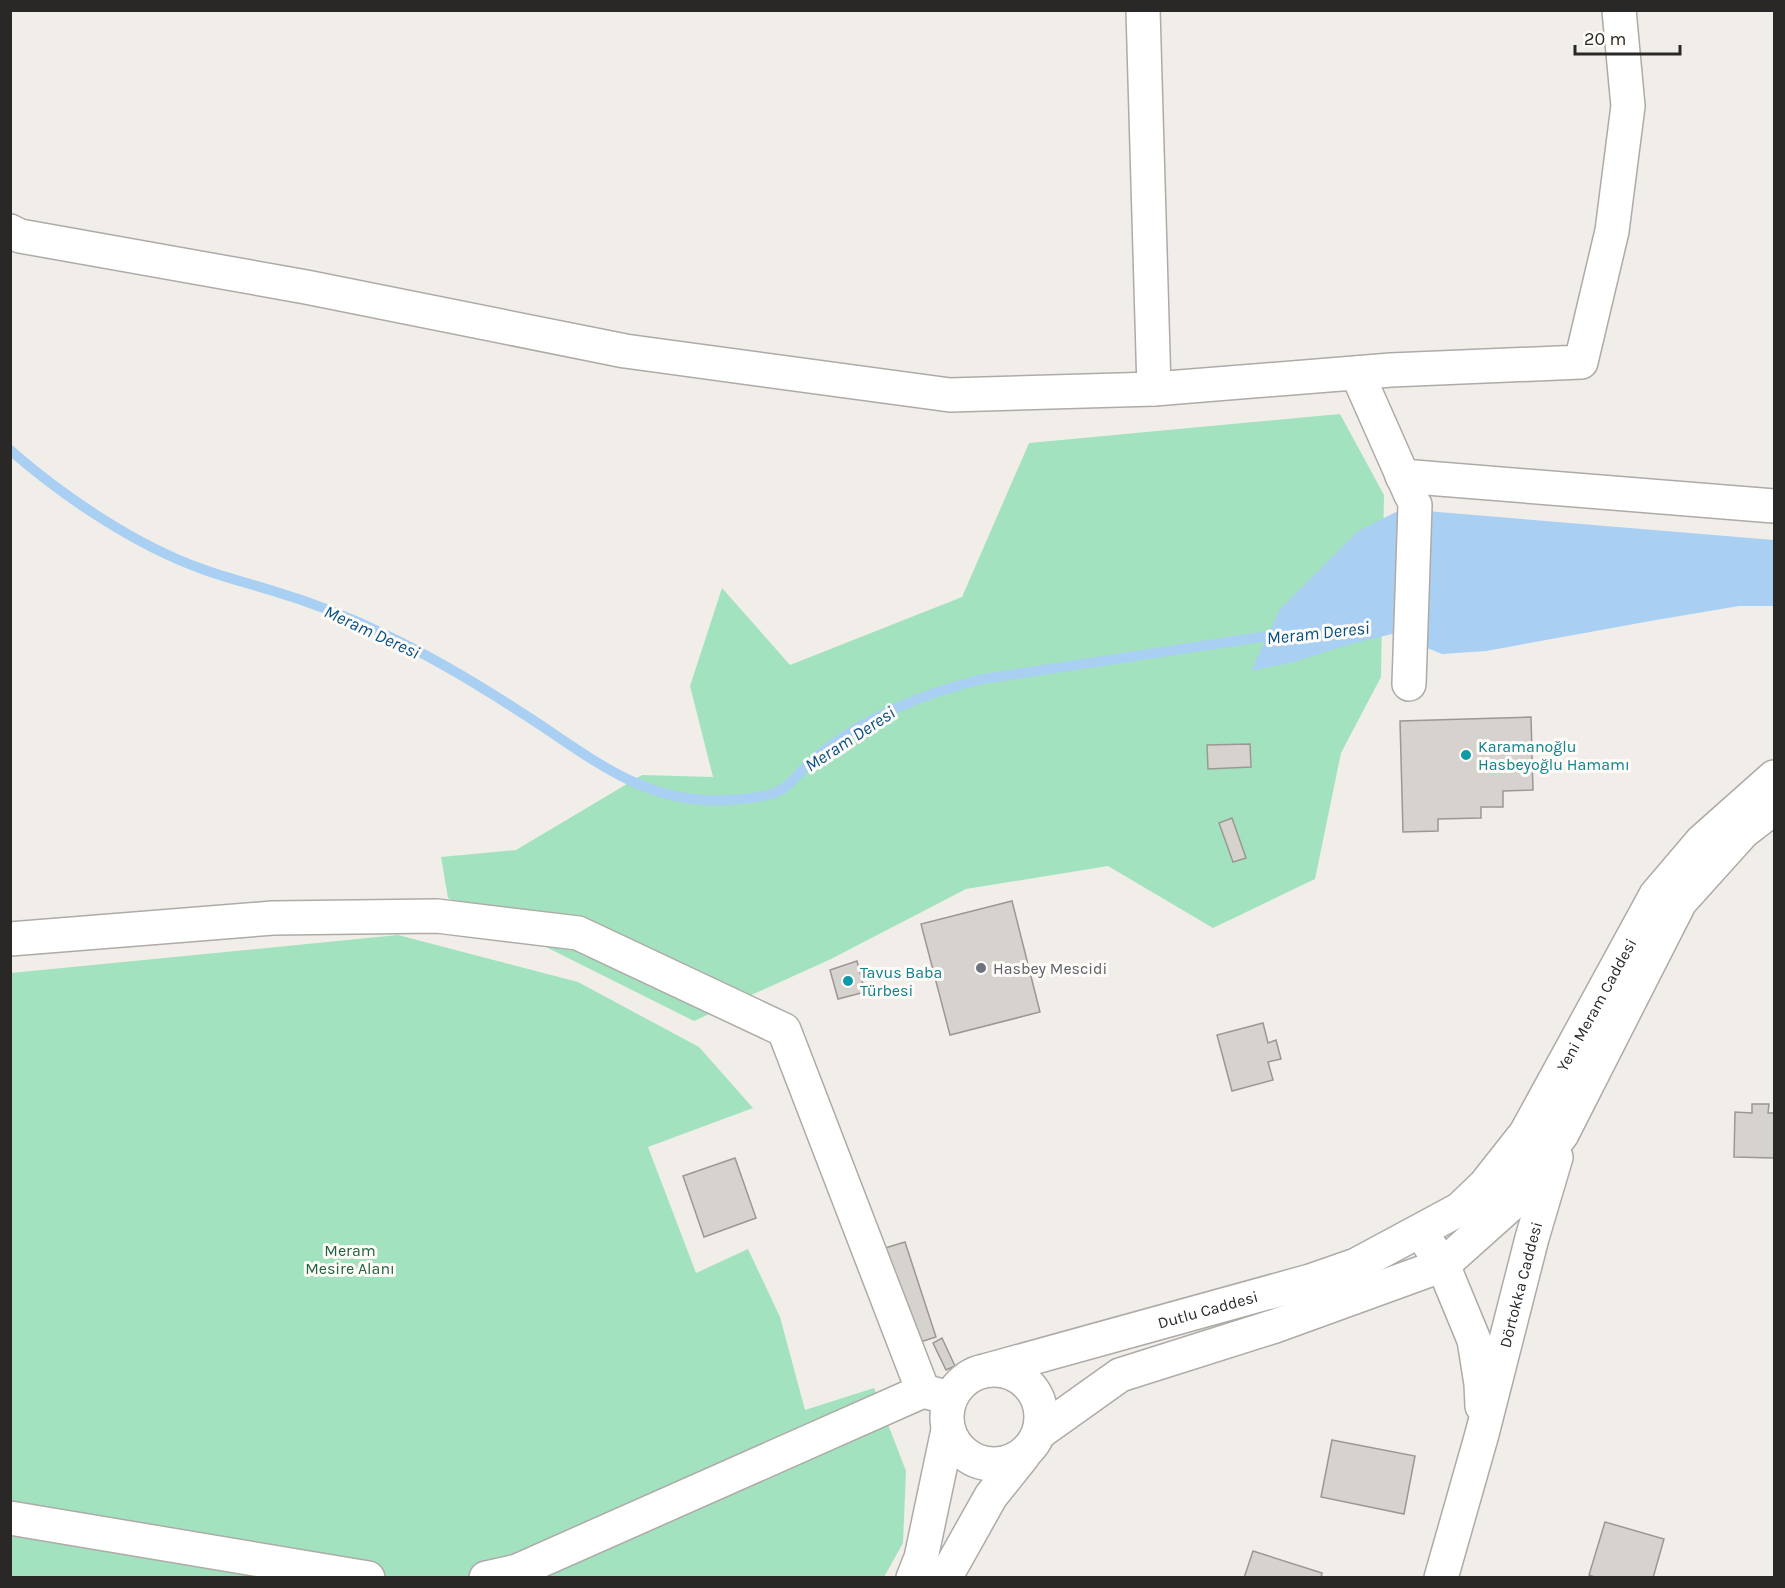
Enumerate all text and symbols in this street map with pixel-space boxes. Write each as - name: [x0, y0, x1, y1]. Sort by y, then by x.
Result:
- scale bar: [1575, 18, 1680, 56]
- text: 20 m: [1584, 28, 1626, 50]
- water label: Meram Deresi: [321, 600, 424, 664]
- water label: Meram Deresi: [1266, 617, 1371, 649]
- water label: Meram Deresi: [801, 702, 899, 776]
- place label: Karamanoğlu Hasbeyoğlu Hamamı: [1478, 737, 1630, 774]
- marker: Karamanoğlu Hasbeyoğlu Hamamı: [1459, 748, 1473, 762]
- street label: Yeni Meram Caddesi: [1553, 935, 1640, 1075]
- place label: Hasbey Mescidi: [993, 959, 1107, 978]
- marker: Hasbey Mescidi: [974, 961, 988, 975]
- place label: Tavus Baba Türbesi: [860, 963, 942, 1000]
- marker: Tavus Baba Türbesi: [841, 974, 855, 988]
- street label: Dörtokka Caddesi: [1495, 1219, 1546, 1350]
- park label: Meram Mesire Alanı: [305, 1241, 395, 1278]
- street label: Dutlu Caddesi: [1156, 1287, 1260, 1333]

